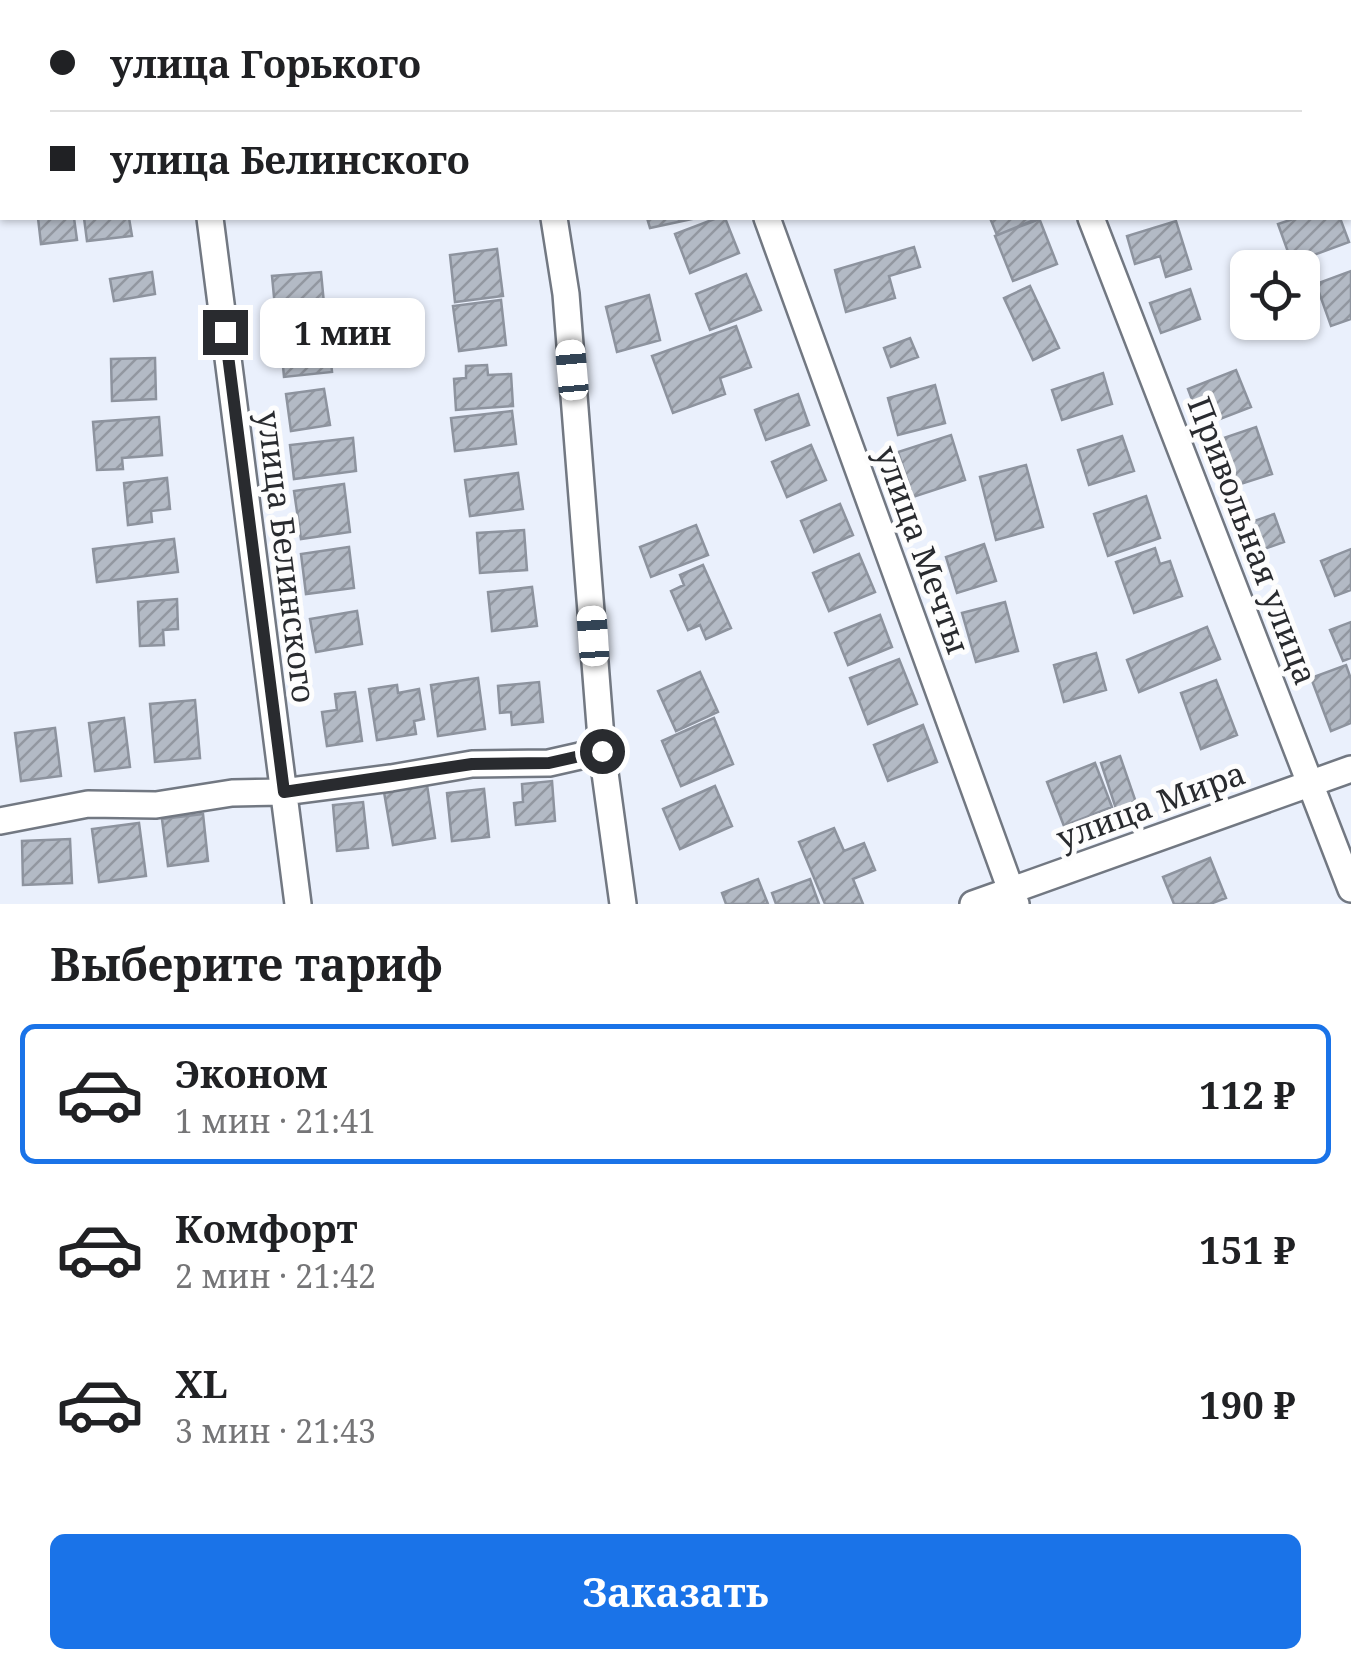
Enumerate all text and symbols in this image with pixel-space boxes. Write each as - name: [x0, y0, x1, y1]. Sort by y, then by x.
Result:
- text: улица Горького: [110, 37, 421, 89]
- text: улица Белинского: [110, 133, 470, 185]
- map controls: [1230, 250, 1320, 340]
- button: locate: [1230, 250, 1320, 340]
- callout: 1 мин: [260, 297, 425, 367]
- route end: [203, 310, 248, 355]
- text: 1 мин: [294, 311, 391, 354]
- car: [554, 339, 590, 401]
- street label: Привольная улица: [1179, 390, 1328, 691]
- street label: улица Белинского: [248, 408, 327, 705]
- street label: улица Мечты: [866, 440, 981, 659]
- car: [576, 605, 610, 667]
- route start: [580, 729, 625, 774]
- street label: улица Мира: [1050, 751, 1251, 859]
- text: Выберите тариф: [50, 933, 443, 994]
- text: Эконом: [175, 1047, 328, 1099]
- icon: car: [55, 1049, 145, 1139]
- text: 112 ₽: [1199, 1068, 1296, 1120]
- text: 1 мин · 21:41: [175, 1099, 376, 1142]
- text: Комфорт: [175, 1202, 358, 1254]
- icon: car: [55, 1204, 145, 1294]
- text: 151 ₽: [1199, 1223, 1296, 1275]
- text: 2 мин · 21:42: [175, 1254, 376, 1297]
- text: XL: [175, 1357, 228, 1409]
- icon: car: [55, 1359, 145, 1449]
- text: 190 ₽: [1199, 1378, 1296, 1430]
- text: 3 мин · 21:43: [175, 1409, 376, 1452]
- button: Заказать: [50, 1534, 1301, 1649]

